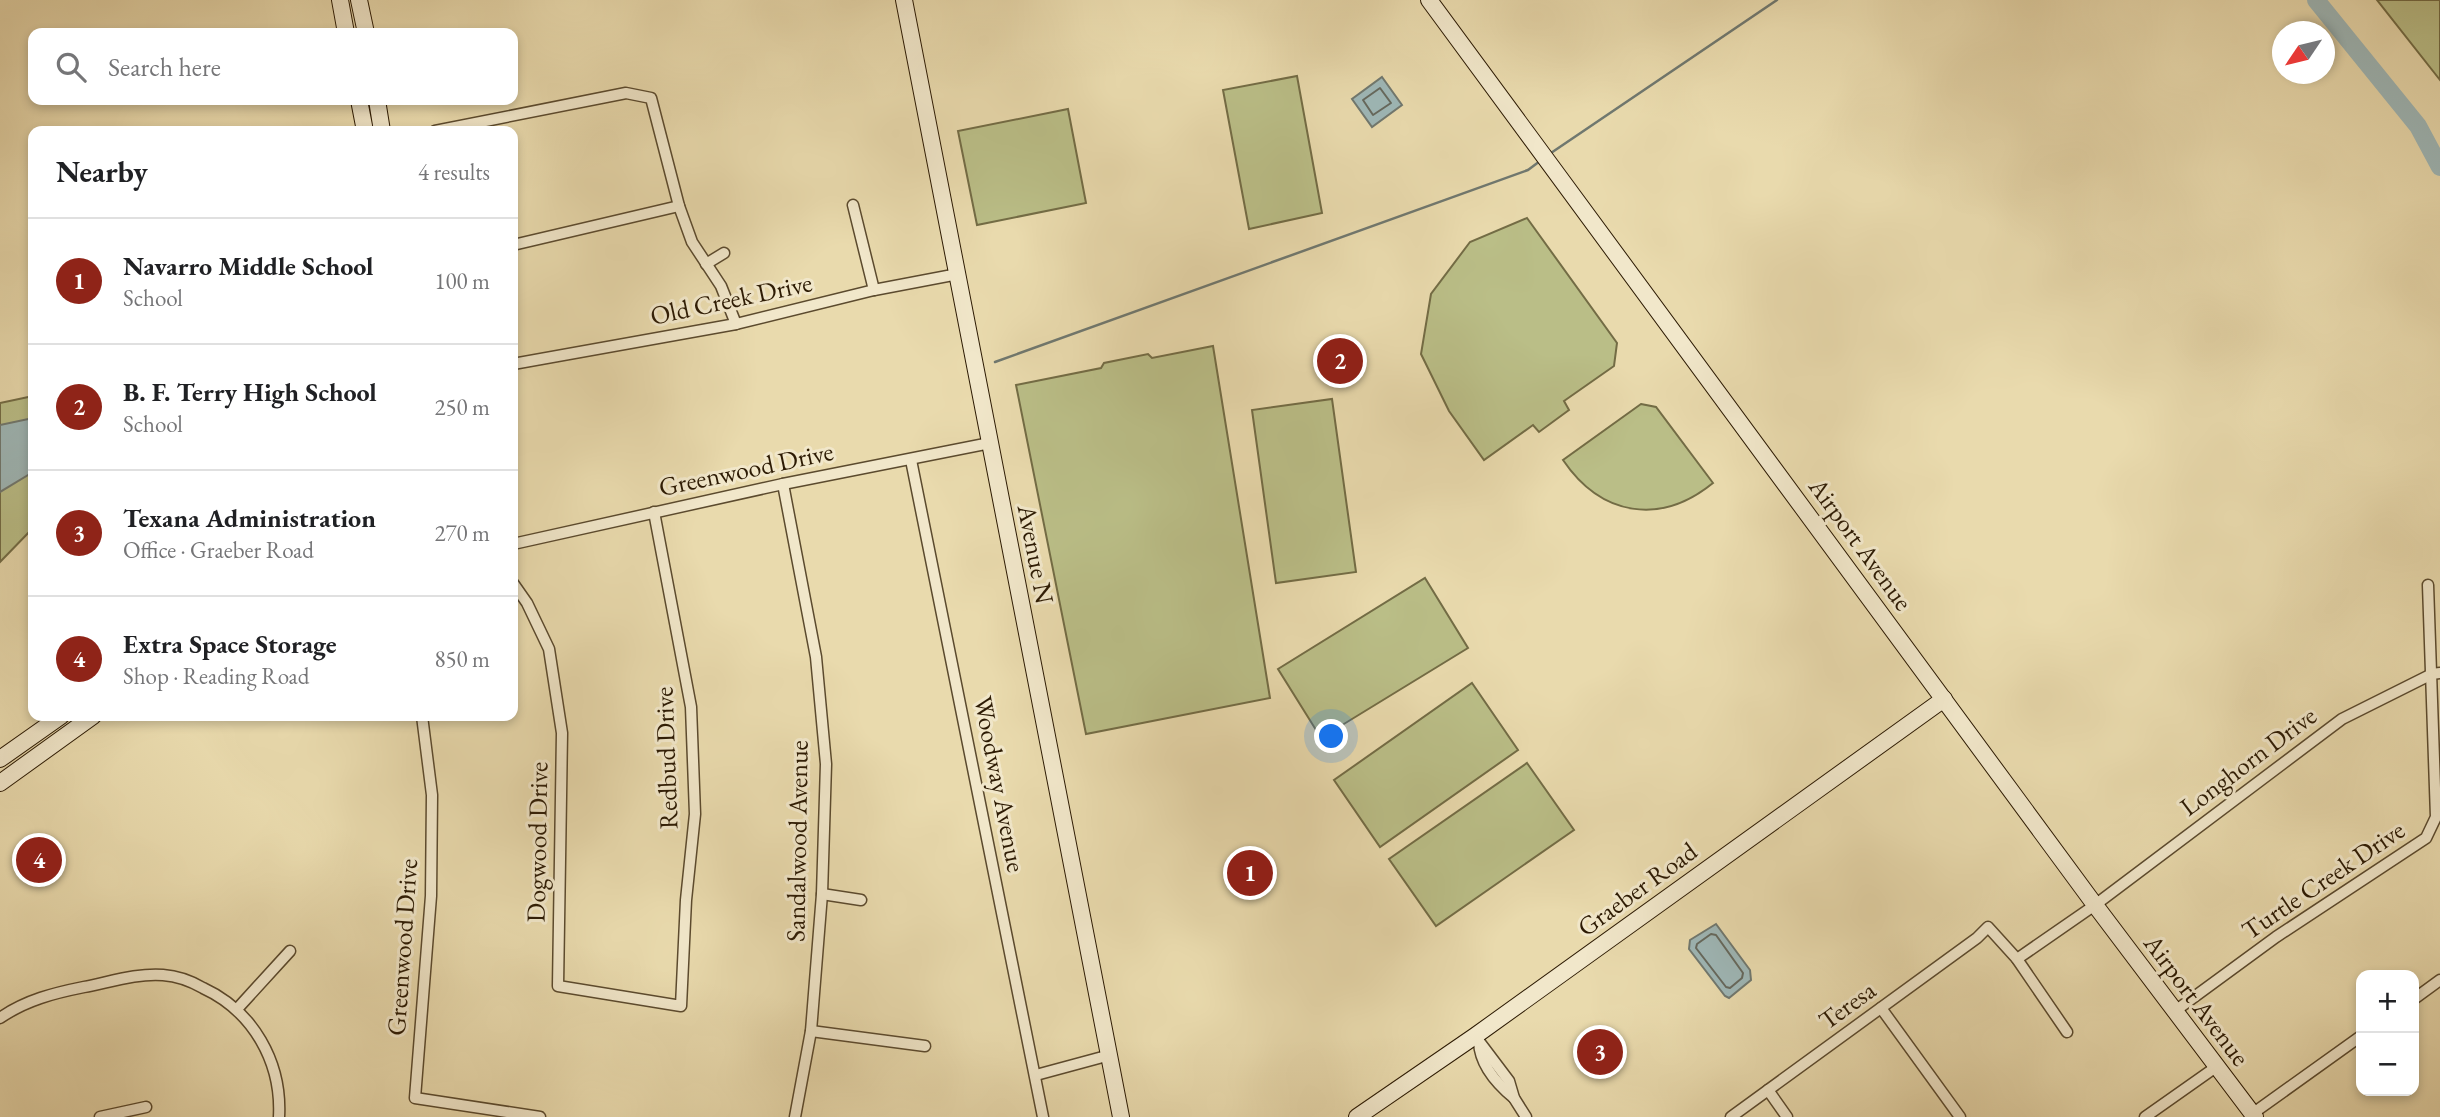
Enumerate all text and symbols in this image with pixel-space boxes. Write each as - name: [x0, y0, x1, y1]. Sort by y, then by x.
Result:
- north arrow: [2272, 21, 2335, 84]
- search box: [28, 28, 518, 105]
- icon: search: [52, 48, 90, 86]
- text: Search here: [108, 50, 221, 84]
- text: Nearby: [56, 152, 148, 191]
- text: 4 results: [418, 157, 490, 187]
- text: Navarro Middle School: [123, 249, 373, 283]
- street label: Old Creek Drive: [647, 265, 815, 333]
- text: 1: [73, 266, 85, 296]
- text: 100 m: [434, 266, 490, 296]
- text: School: [123, 283, 183, 313]
- pin: 2: [1317, 335, 1363, 387]
- text: B. F. Terry High School: [123, 375, 377, 409]
- text: 2: [73, 392, 85, 422]
- text: 250 m: [434, 392, 490, 422]
- text: School: [123, 409, 183, 439]
- street label: Greenwood Drive: [656, 434, 836, 504]
- street label: Airport Avenue: [1801, 470, 1921, 617]
- street label: Avenue N: [1010, 500, 1062, 607]
- text: Texana Administration: [123, 501, 376, 535]
- text: 3: [73, 518, 85, 548]
- text: 270 m: [434, 518, 490, 548]
- text: Office · Graeber Road: [123, 535, 314, 565]
- text: Extra Space Storage: [123, 627, 337, 661]
- text: 4: [73, 644, 85, 674]
- text: 850 m: [434, 644, 490, 674]
- text: Shop · Reading Road: [123, 661, 309, 691]
- street label: Redbud Drive: [647, 686, 685, 830]
- street label: Woodway Avenue: [966, 693, 1034, 875]
- street label: Longhorn Drive: [2173, 699, 2323, 823]
- your location: [1314, 719, 1348, 753]
- street label: Sandalwood Avenue: [778, 740, 816, 942]
- street label: Dogwood Drive: [519, 761, 555, 923]
- street label: Turtle Creek Drive: [2235, 813, 2411, 947]
- pin: 4: [16, 834, 62, 886]
- street label: Graeber Road: [1570, 834, 1704, 944]
- pin: 1: [1227, 847, 1273, 899]
- street label: Greenwood Drive: [379, 857, 425, 1037]
- street label: Airport Avenue: [2136, 927, 2258, 1073]
- map controls: [2356, 970, 2419, 1096]
- button: +: [2356, 970, 2419, 1033]
- street label: Teresa: [1812, 973, 1883, 1037]
- pin: 3: [1577, 1026, 1623, 1078]
- button: −: [2356, 1033, 2419, 1096]

